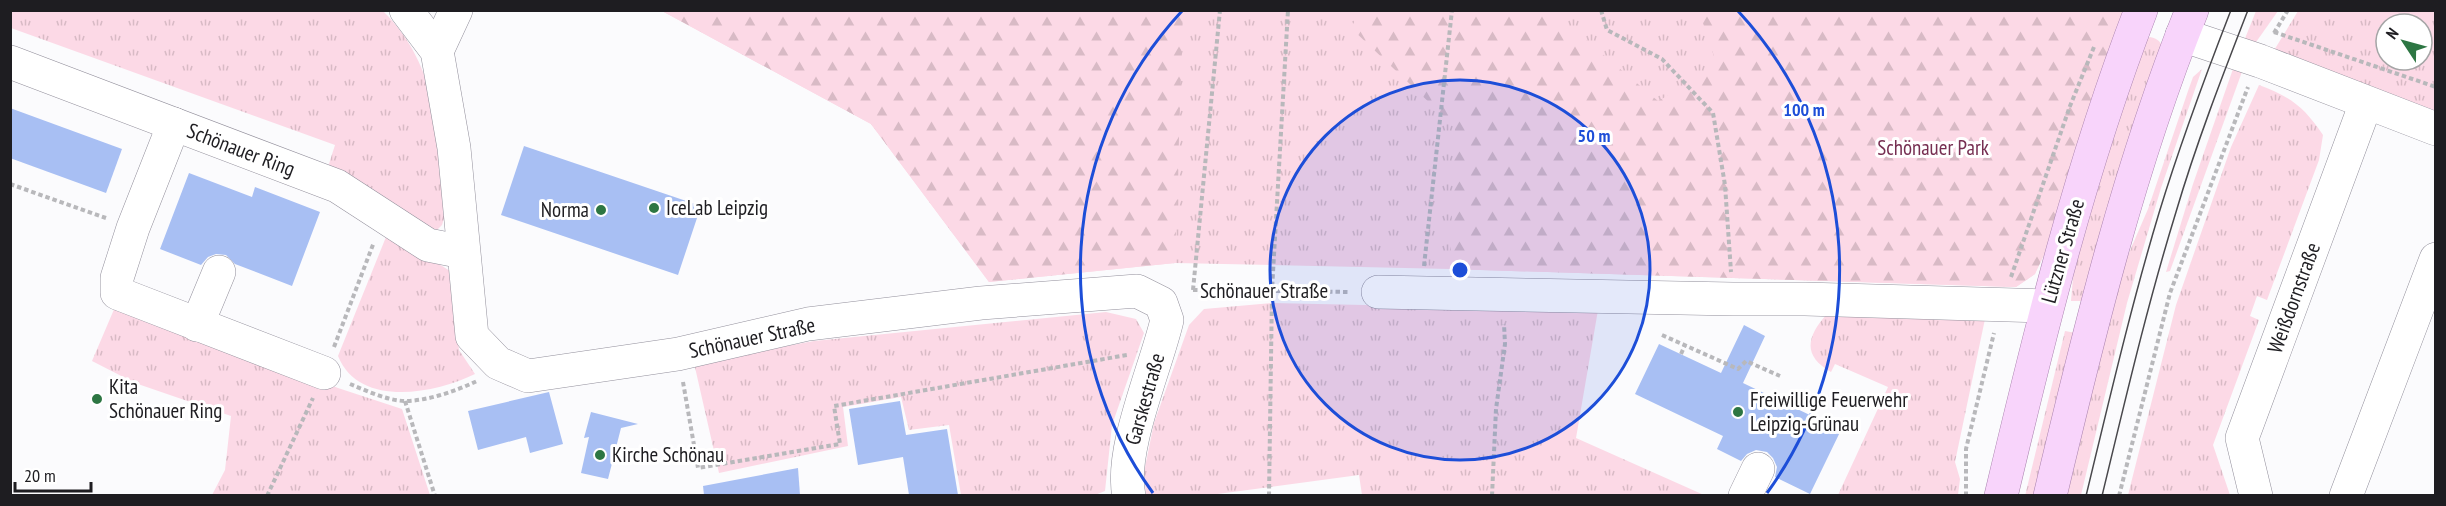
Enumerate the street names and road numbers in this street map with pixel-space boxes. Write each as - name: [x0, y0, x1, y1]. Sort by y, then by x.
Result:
- street label: Schönauer Ring: [183, 117, 299, 182]
- street label: Lützner Straße: [2035, 196, 2090, 306]
- street label: Weißdornstraße: [2261, 239, 2326, 357]
- street label: Schönauer Straße: [1200, 277, 1328, 304]
- street label: Schönauer Straße: [686, 311, 817, 364]
- street label: Garskestraße: [1119, 350, 1170, 448]

